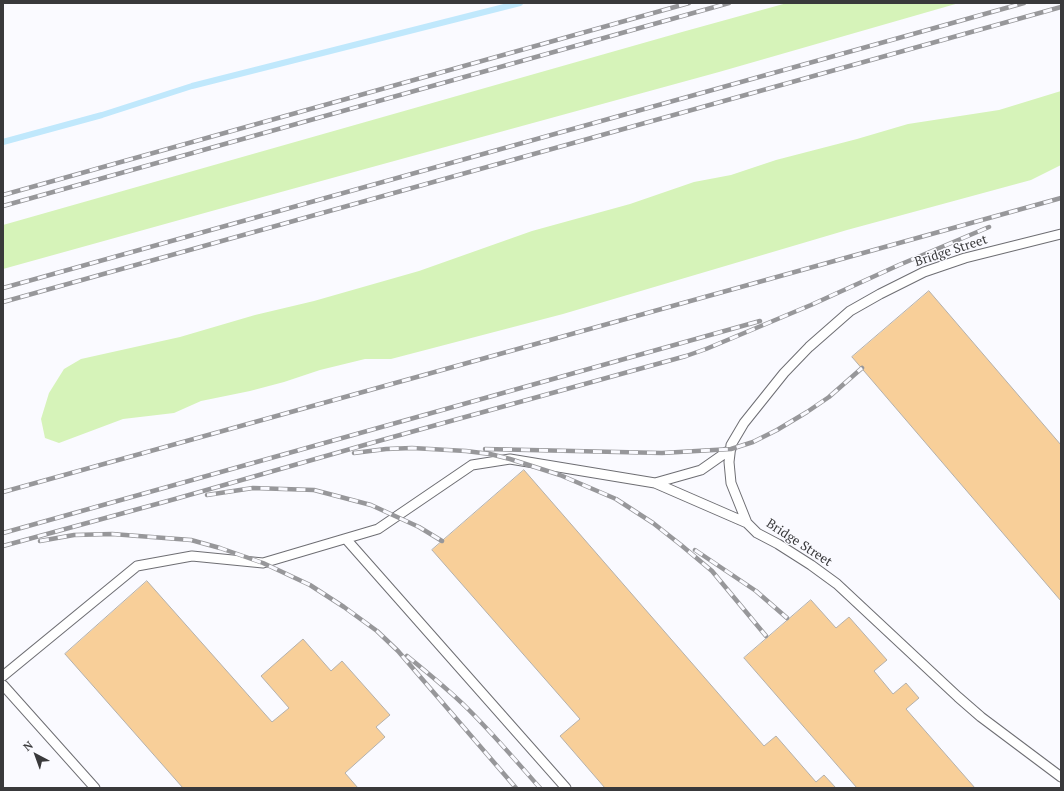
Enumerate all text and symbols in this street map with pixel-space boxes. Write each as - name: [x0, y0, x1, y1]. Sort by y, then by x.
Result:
- street label: Bridge Street: [913, 232, 989, 270]
- street label: Bridge Street: [763, 516, 835, 570]
- north arrow: [16, 735, 56, 775]
- text: N: [20, 738, 36, 754]

